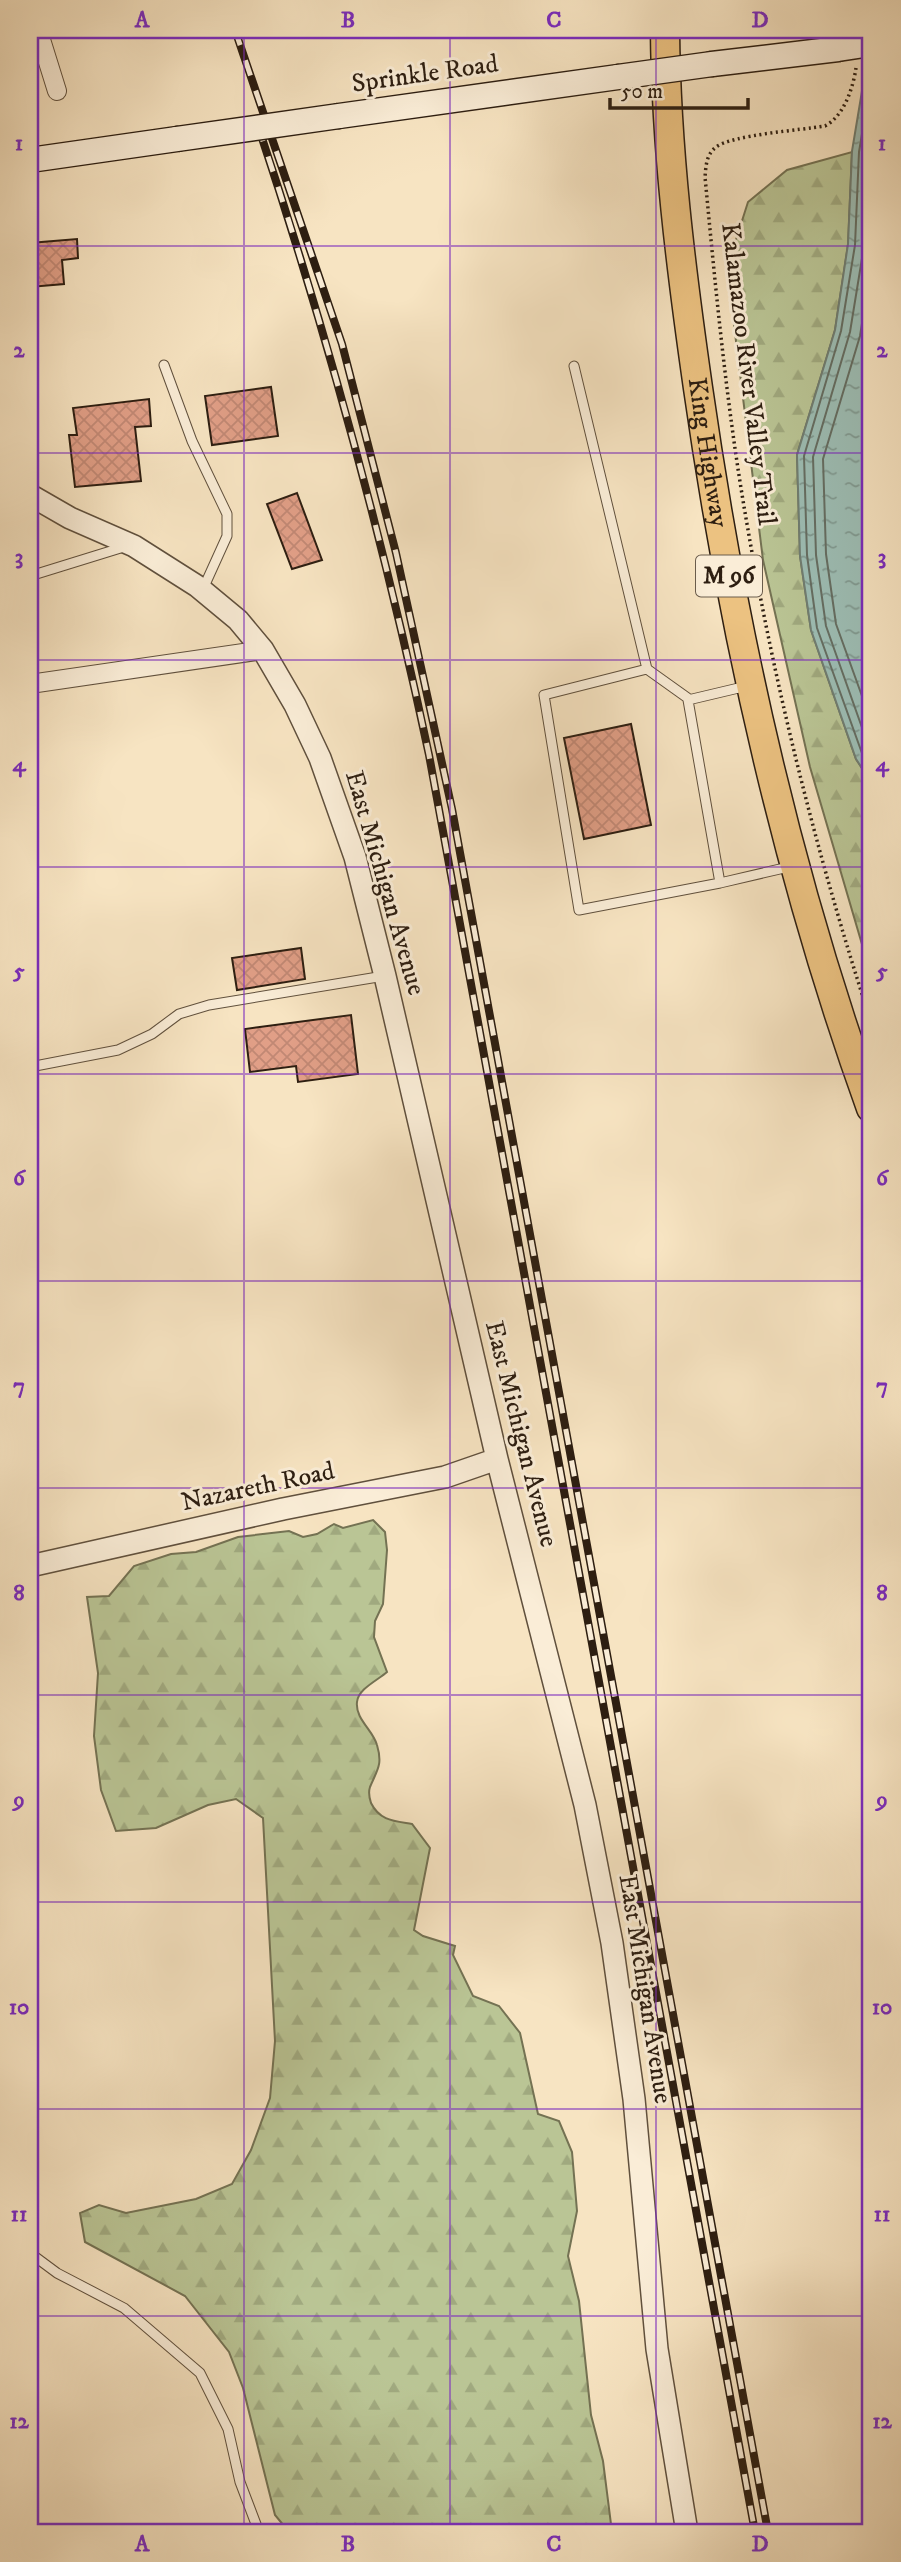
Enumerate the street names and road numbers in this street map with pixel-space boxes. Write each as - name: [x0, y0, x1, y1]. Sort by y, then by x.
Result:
- street label: Sprinkle Road: [350, 47, 500, 101]
- street label: Kalamazoo River Valley Trail: [713, 221, 783, 527]
- street label: King Highway: [680, 375, 736, 531]
- road number: M 96: [696, 556, 762, 596]
- street label: East Michigan Avenue: [337, 767, 433, 999]
- street label: East Michigan Avenue: [477, 1318, 565, 1550]
- street label: Nazareth Road: [178, 1455, 338, 1519]
- street label: East Michigan Avenue: [611, 1872, 679, 2106]

